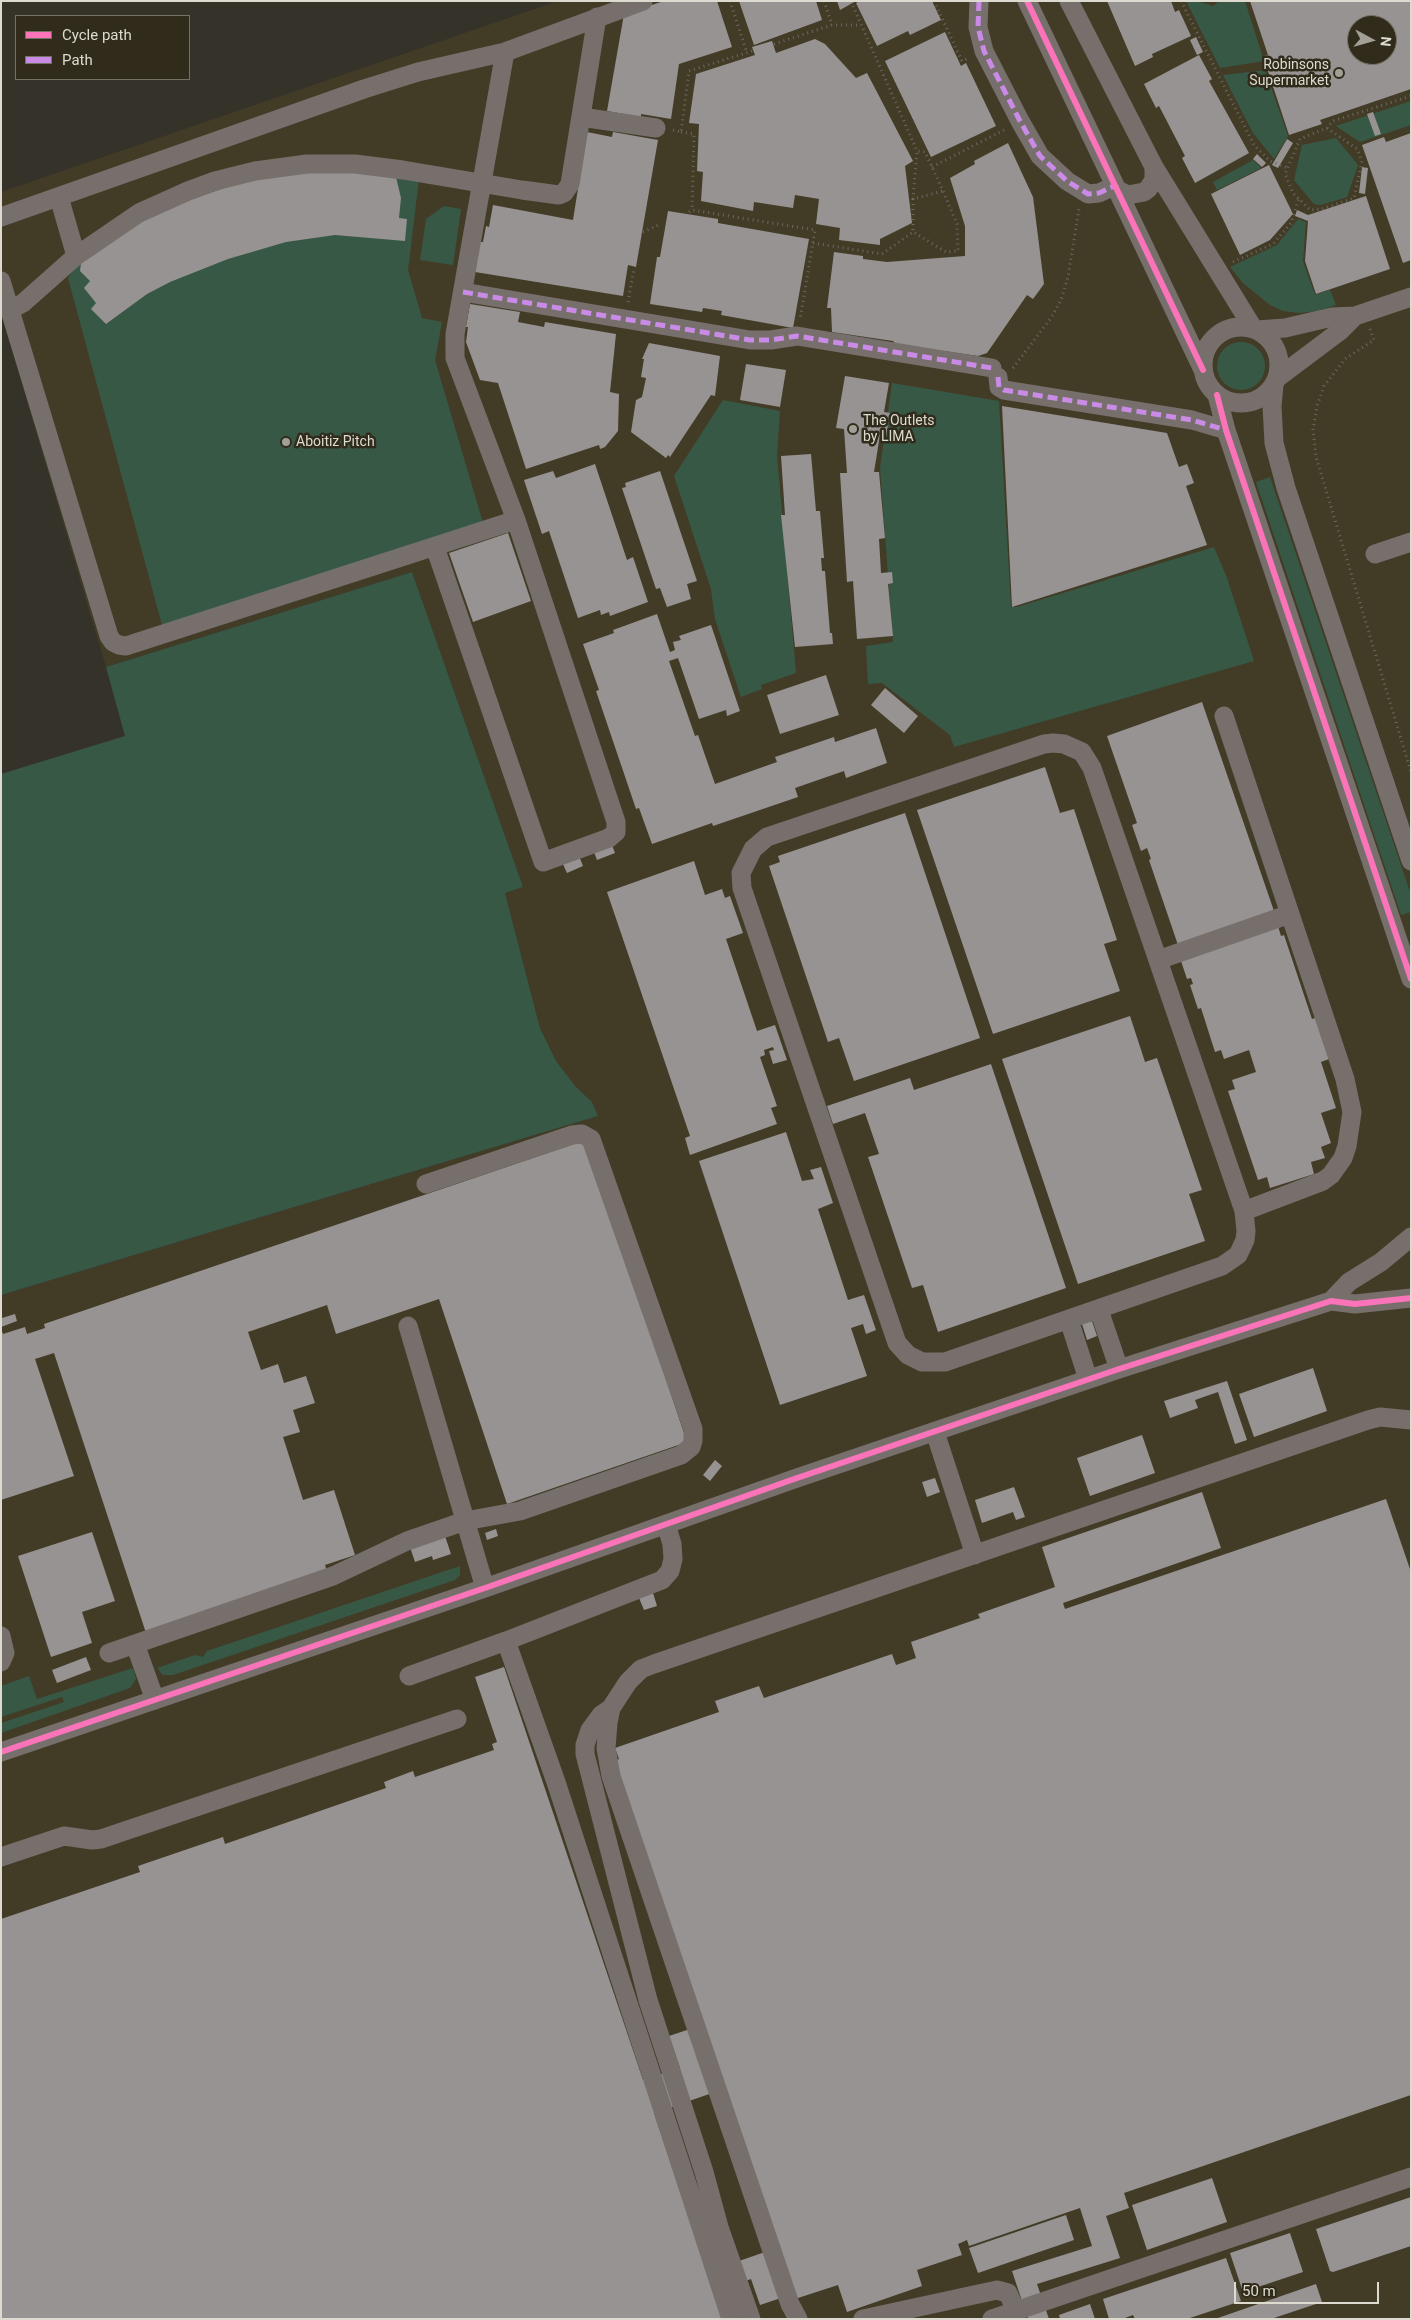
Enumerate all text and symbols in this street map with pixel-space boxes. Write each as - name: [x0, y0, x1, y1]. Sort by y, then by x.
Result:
- legend: [15, 15, 190, 80]
- north arrow: [1347, 15, 1397, 65]
- text: Cycle path: [62, 26, 132, 44]
- text: N: [1377, 36, 1394, 47]
- text: Path: [62, 51, 93, 69]
- place label: Robinsons Supermarket: [1249, 57, 1329, 90]
- marker: Robinsons Supermarket: [1333, 67, 1345, 79]
- place label: The Outlets by LIMA: [863, 413, 935, 446]
- marker: The Outlets by LIMA: [847, 423, 859, 435]
- place label: Aboitiz Pitch: [296, 434, 375, 450]
- marker: Aboitiz Pitch: [280, 436, 292, 448]
- scale bar: [1237, 2272, 1382, 2304]
- text: 50 m: [1242, 2282, 1276, 2300]

